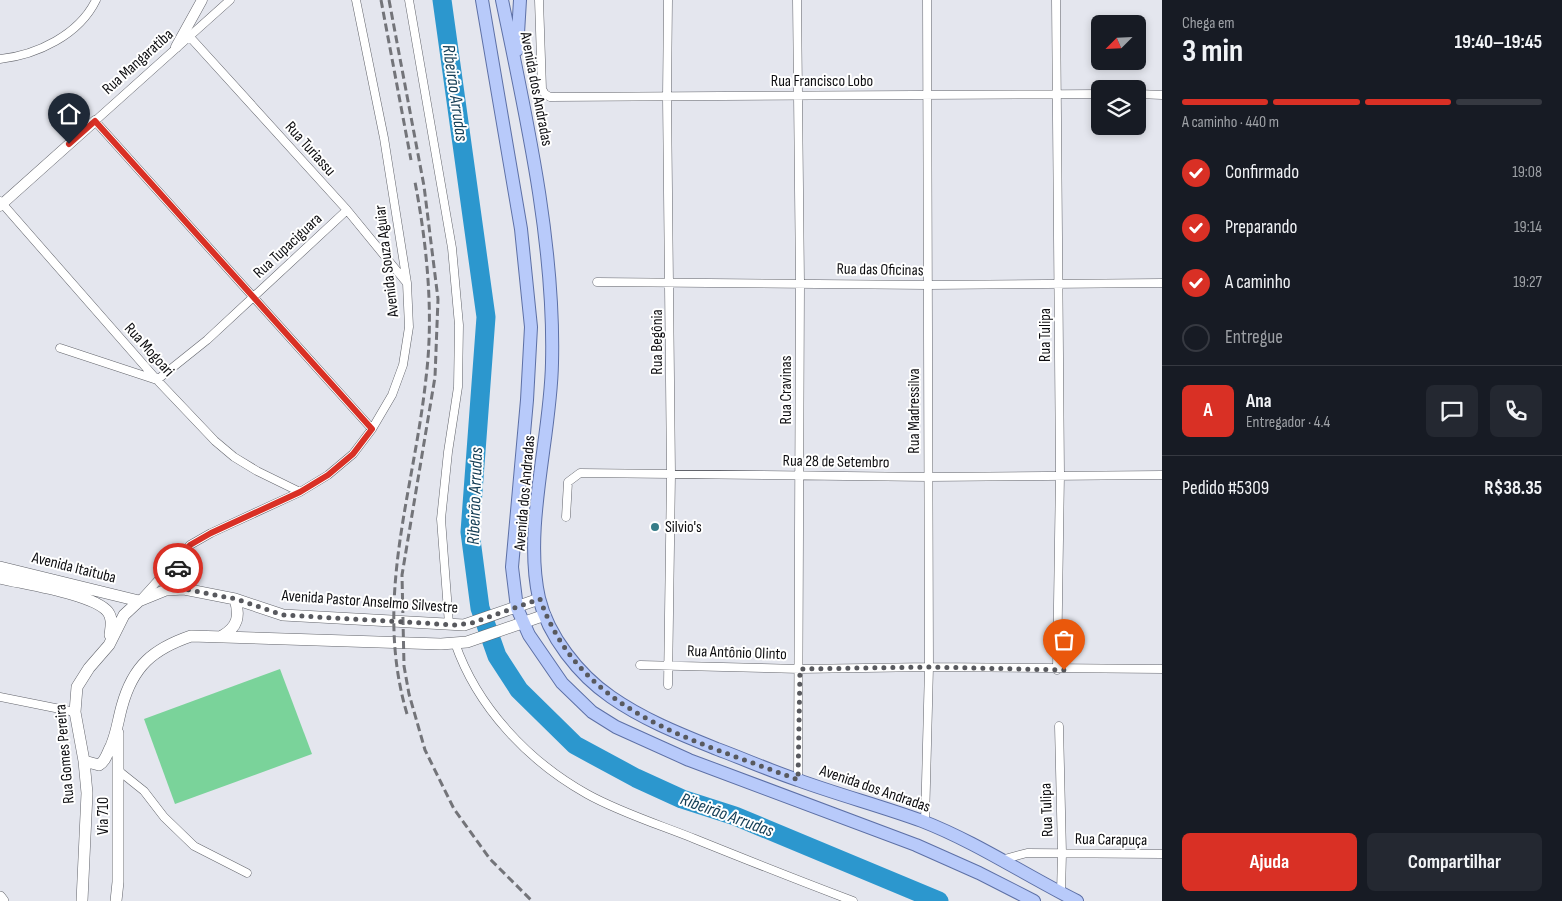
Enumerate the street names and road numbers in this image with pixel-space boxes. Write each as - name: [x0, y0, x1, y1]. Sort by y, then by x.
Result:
- street label: Rua Mangaratiba: [99, 25, 177, 99]
- street label: Avenida dos Andradas: [515, 29, 556, 148]
- street label: Rua Francisco Lobo: [771, 72, 873, 91]
- street label: Rua Turiassu: [281, 118, 339, 180]
- street label: Avenida Souza Aguiar: [371, 203, 403, 319]
- street label: Rua Tupaciguara: [250, 209, 326, 283]
- street label: Rua das Oficinas: [836, 260, 924, 280]
- street label: Rua Tulipa: [1036, 308, 1055, 362]
- street label: Rua Begônia: [648, 309, 667, 375]
- street label: Rua Mogoari: [120, 319, 178, 381]
- street label: Rua Cravinas: [777, 355, 796, 424]
- street label: Rua Madressilva: [905, 368, 924, 454]
- street label: Avenida dos Andradas: [510, 434, 540, 552]
- street label: Rua 28 de Setembro: [782, 452, 890, 472]
- street label: Avenida Itaituba: [29, 548, 118, 588]
- street label: Avenida Pastor Anselmo Silvestre: [280, 586, 459, 618]
- street label: Rua Antônio Olinto: [687, 642, 787, 664]
- street label: Rua Gomes Pereira: [51, 703, 79, 805]
- street label: Avenida dos Andradas: [816, 761, 933, 817]
- street label: Rua Tulipa: [1037, 783, 1057, 837]
- street label: Via 710: [94, 797, 113, 835]
- street label: Rua Carapuça: [1075, 830, 1147, 850]

